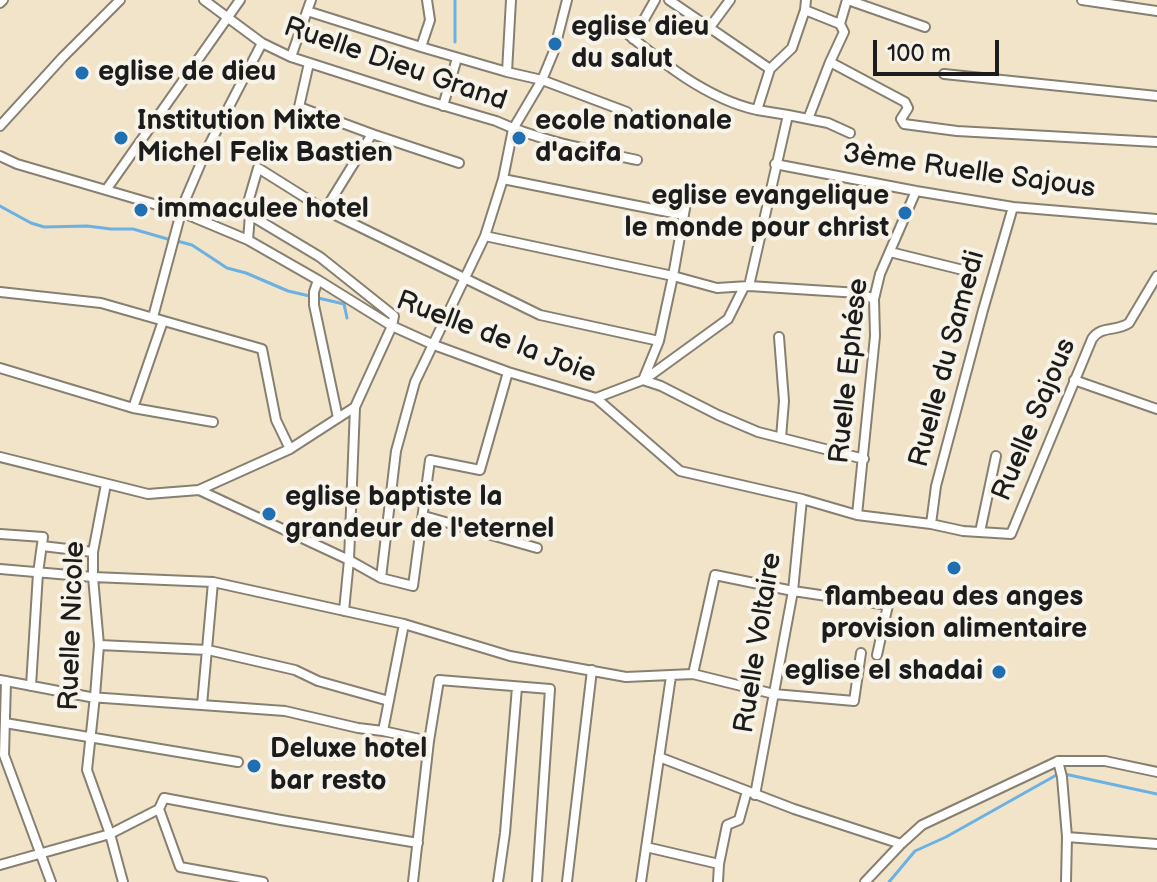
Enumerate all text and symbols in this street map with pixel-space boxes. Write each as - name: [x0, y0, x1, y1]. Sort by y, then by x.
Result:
- street label: Ruelle Dieu Grand: [279, 11, 511, 119]
- place label: eglise dieu du salut: [571, 11, 709, 77]
- scale bar: [877, 24, 1003, 74]
- marker: eglise dieu du salut: [546, 35, 564, 53]
- text: 100 m: [887, 39, 951, 68]
- place label: eglise de dieu: [98, 56, 276, 90]
- marker: eglise de dieu: [73, 64, 91, 82]
- place label: Institution Mixte Michel Felix Bastien: [137, 105, 393, 171]
- place label: ecole nationale d'acifa: [535, 105, 732, 171]
- marker: Institution Mixte Michel Felix Bastien: [112, 129, 130, 147]
- marker: ecole nationale d'acifa: [510, 129, 528, 147]
- street label: 3ème Ruelle Sajous: [841, 138, 1097, 206]
- place label: eglise evangelique le monde pour christ: [625, 180, 889, 246]
- place label: immaculee hotel: [157, 193, 369, 227]
- marker: immaculee hotel: [132, 201, 150, 219]
- marker: eglise evangelique le monde pour christ: [896, 204, 914, 222]
- street label: Ruelle du Samedi: [903, 247, 993, 471]
- street label: Ruelle Ephése: [824, 277, 876, 465]
- street label: Ruelle de la Joie: [391, 284, 601, 392]
- street label: Ruelle Sajous: [986, 334, 1084, 506]
- place label: eglise baptiste la grandeur de l'eternel: [285, 481, 554, 547]
- marker: eglise baptiste la grandeur de l'eternel: [260, 505, 278, 523]
- street label: Ruelle Nicole: [53, 541, 93, 711]
- street label: Ruelle Voltaire: [728, 550, 790, 736]
- marker: flambeau des anges provision alimentaire: [945, 559, 963, 577]
- place label: flambeau des anges provision alimentaire: [821, 581, 1087, 647]
- place label: eglise el shadai: [785, 655, 983, 689]
- marker: eglise el shadai: [990, 663, 1008, 681]
- place label: Deluxe hotel bar resto: [270, 733, 427, 799]
- marker: Deluxe hotel bar resto: [245, 757, 263, 775]

